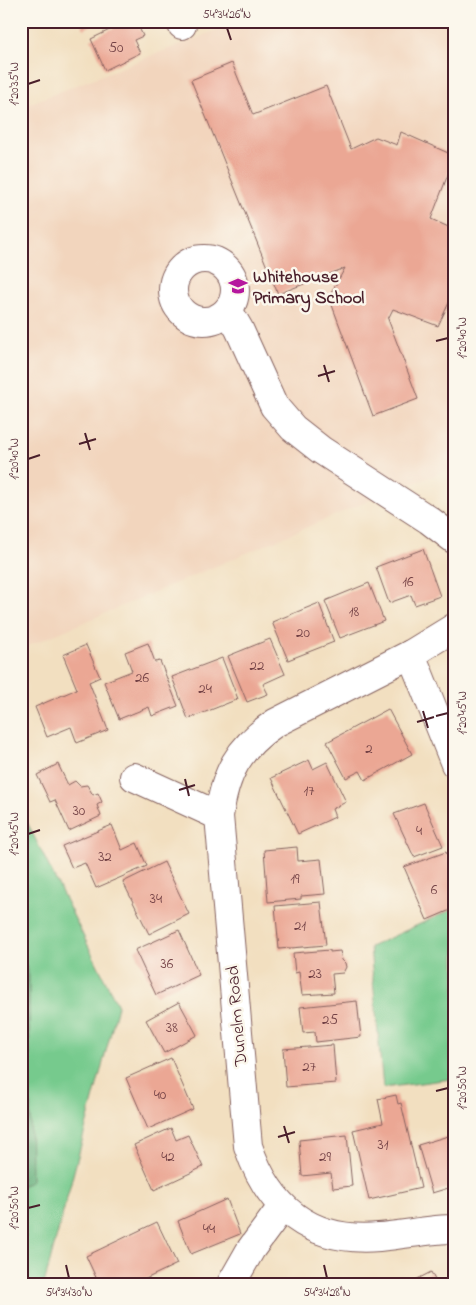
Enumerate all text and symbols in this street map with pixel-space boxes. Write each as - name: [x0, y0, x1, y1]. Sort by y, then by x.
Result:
- text: 54°34'26"N: [203, 6, 251, 24]
- house number: 50: [108, 37, 124, 59]
- text: 1°20'35"W: [6, 62, 24, 106]
- place label: Whitehouse Primary School: [253, 265, 364, 313]
- school or university icon: Whitehouse Primary School: [227, 275, 249, 297]
- text: 1°20'40"W: [454, 317, 472, 359]
- text: 1°20'40"W: [6, 438, 24, 480]
- house number: 16: [402, 571, 414, 593]
- house number: 18: [349, 601, 360, 623]
- house number: 20: [296, 622, 310, 644]
- house number: 22: [250, 655, 265, 677]
- house number: 26: [135, 667, 149, 689]
- house number: 24: [198, 678, 212, 700]
- text: 1°20'45"W: [454, 691, 472, 735]
- house number: 2: [365, 738, 373, 760]
- house number: 17: [304, 780, 314, 802]
- house number: 30: [73, 800, 86, 822]
- text: 1°20'45"W: [6, 812, 24, 856]
- house number: 4: [416, 820, 422, 842]
- house number: 32: [98, 846, 112, 868]
- house number: 19: [290, 868, 300, 890]
- house number: 6: [431, 879, 438, 901]
- house number: 34: [150, 888, 162, 910]
- house number: 21: [294, 915, 306, 937]
- house number: 36: [161, 953, 174, 975]
- house number: 23: [308, 963, 322, 985]
- street label: Dunelm Road: [221, 964, 255, 1068]
- house number: 25: [322, 1009, 338, 1031]
- house number: 38: [166, 1017, 178, 1039]
- house number: 27: [302, 1056, 316, 1078]
- text: 1°20'50"W: [454, 1066, 472, 1110]
- house number: 40: [154, 1084, 167, 1106]
- house number: 31: [378, 1134, 389, 1156]
- house number: 42: [161, 1146, 175, 1168]
- house number: 29: [319, 1146, 331, 1168]
- text: 1°20'50"W: [6, 1186, 24, 1230]
- house number: 44: [203, 1218, 215, 1240]
- text: 54°34'30"N: [45, 1284, 93, 1302]
- text: 54°34'28"N: [303, 1284, 351, 1302]

